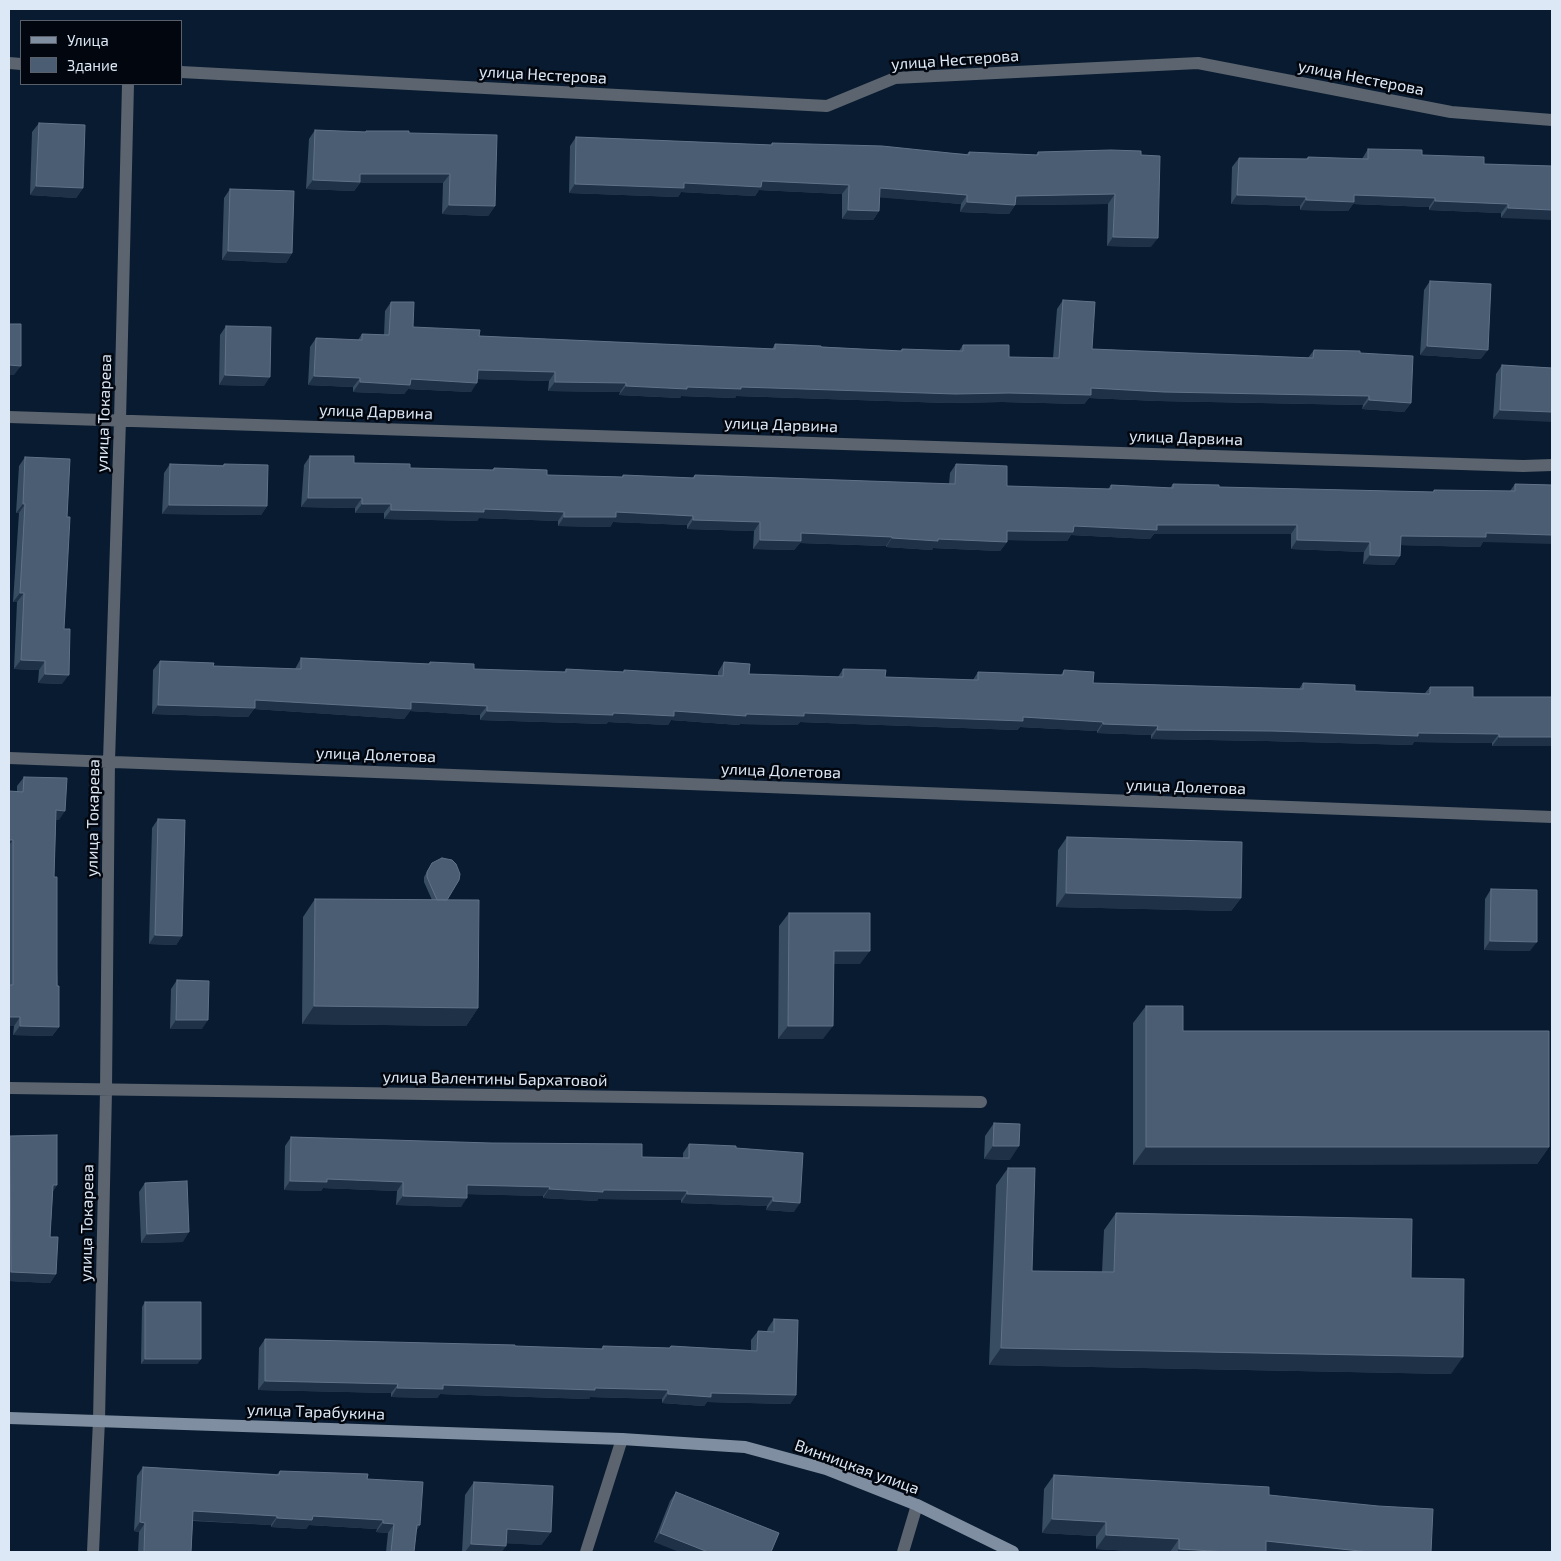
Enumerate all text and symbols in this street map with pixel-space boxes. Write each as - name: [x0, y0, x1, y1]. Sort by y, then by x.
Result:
- legend: [20, 20, 182, 85]
- text: Улица: [67, 31, 109, 49]
- street label: улица Нестерова: [891, 46, 1019, 74]
- text: Здание: [67, 56, 118, 74]
- street label: улица Нестерова: [1296, 56, 1426, 100]
- street label: улица Нестерова: [479, 62, 607, 88]
- street label: улица Токарева: [92, 354, 116, 472]
- street label: улица Дарвина: [319, 400, 433, 424]
- street label: улица Дарвина: [724, 413, 838, 437]
- street label: улица Дарвина: [1129, 426, 1243, 450]
- street label: улица Долетова: [316, 743, 436, 767]
- street label: улица Токарева: [82, 759, 104, 877]
- street label: улица Долетова: [721, 759, 841, 783]
- street label: улица Долетова: [1126, 775, 1246, 799]
- street label: улица Валентины Бархатовой: [382, 1067, 608, 1091]
- street label: улица Токарева: [76, 1164, 98, 1282]
- street label: улица Тарабукина: [247, 1400, 385, 1424]
- street label: Винницкая улица: [792, 1436, 922, 1498]

